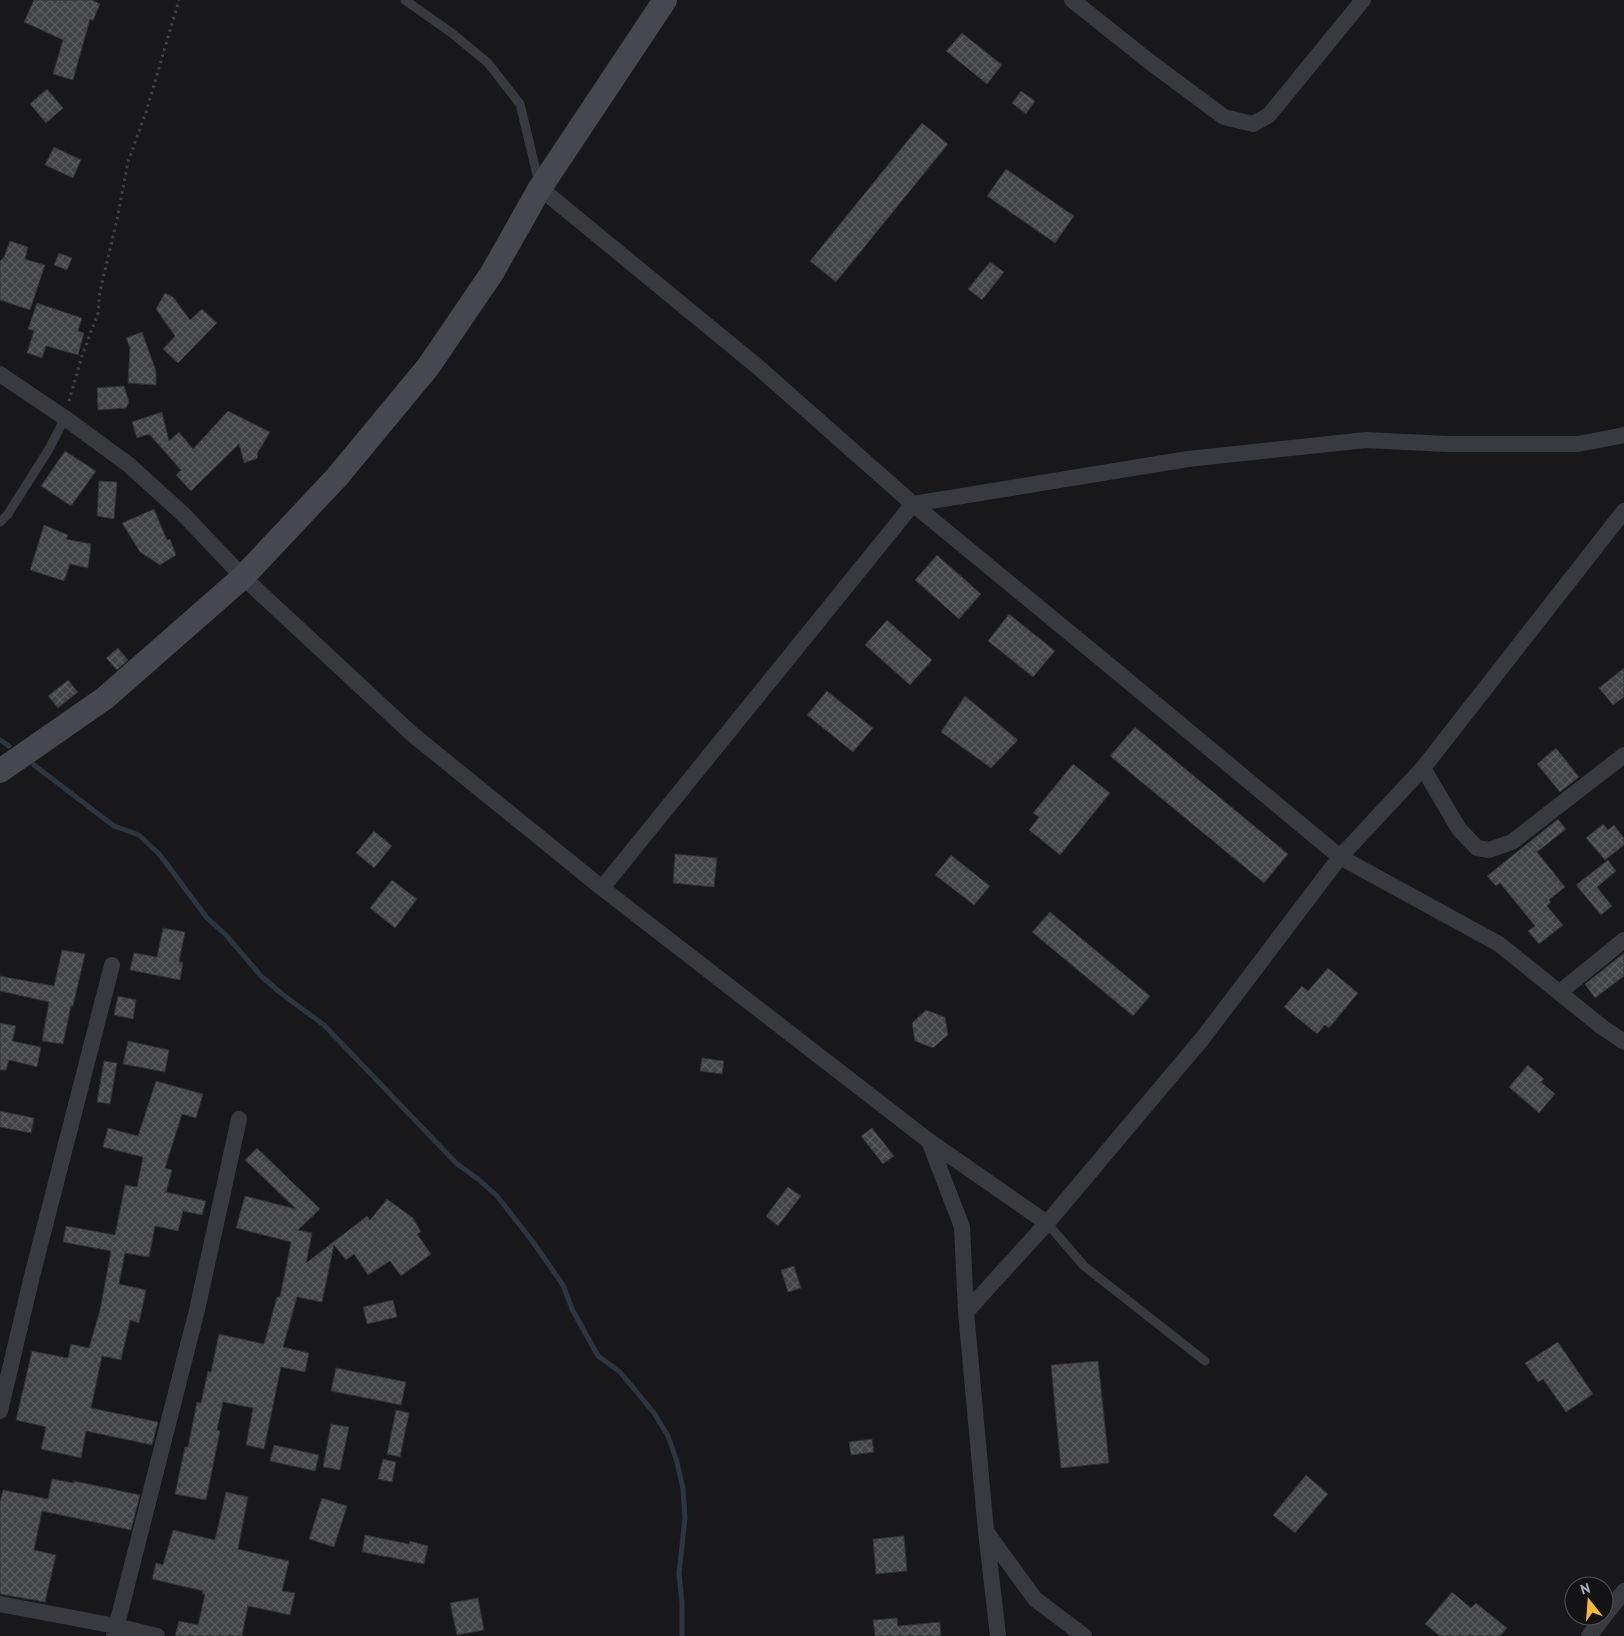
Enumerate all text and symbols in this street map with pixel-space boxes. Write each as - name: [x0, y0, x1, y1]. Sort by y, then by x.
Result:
- north arrow: [1564, 1576, 1614, 1626]
- text: N: [1578, 1579, 1592, 1599]

